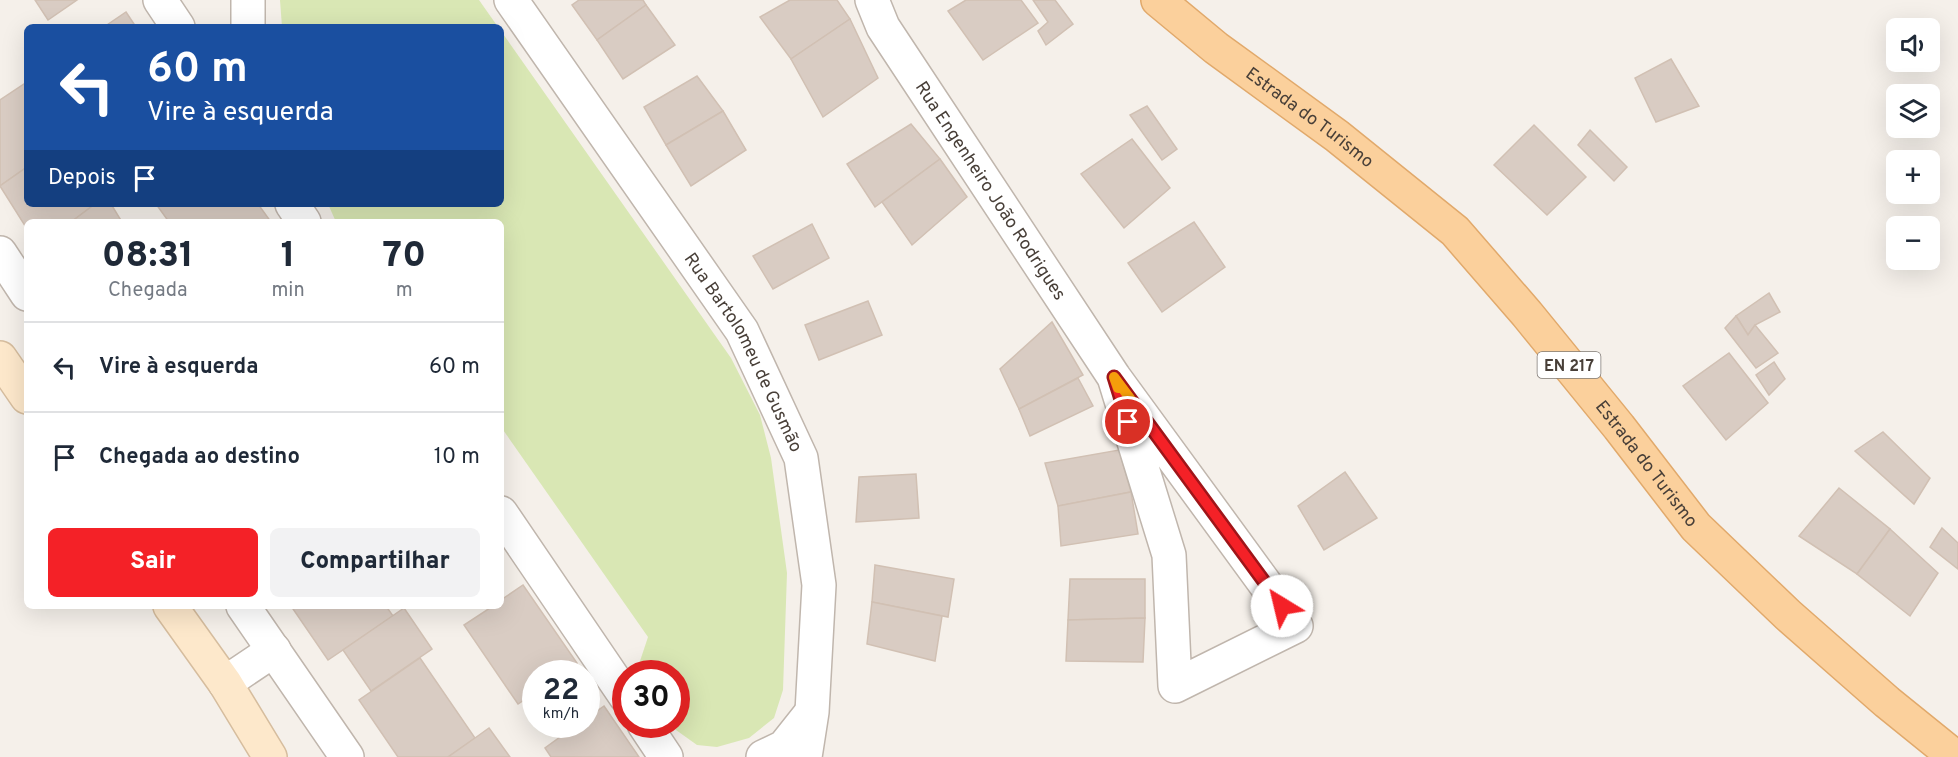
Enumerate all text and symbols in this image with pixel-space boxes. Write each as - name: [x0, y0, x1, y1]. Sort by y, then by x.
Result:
- map controls: [1886, 18, 1940, 270]
- button: sound: [1886, 18, 1940, 72]
- text: 60 m: [147, 44, 248, 97]
- icon: left: [48, 48, 126, 126]
- street label: Estrada do Turismo: [1240, 63, 1378, 174]
- street label: Rua Engenheiro João Rodrigues: [909, 77, 1070, 305]
- button: layers: [1886, 84, 1940, 138]
- text: Vire à esquerda: [147, 96, 334, 130]
- button: +: [1886, 150, 1940, 204]
- icon: arrive: [128, 162, 161, 195]
- text: Depois: [48, 165, 116, 192]
- button: −: [1886, 216, 1940, 270]
- text: 08:31: [102, 234, 194, 280]
- text: 1: [281, 234, 295, 280]
- text: 70: [382, 234, 426, 280]
- street label: Rua Bartolomeu de Gusmão: [678, 249, 807, 456]
- text: Chegada: [108, 278, 188, 304]
- text: min: [271, 278, 305, 304]
- text: m: [396, 278, 413, 304]
- icon: left: [48, 351, 81, 384]
- road number: EN 217: [1538, 352, 1600, 378]
- text: Vire à esquerda: [99, 354, 258, 381]
- text: 60 m: [429, 354, 480, 381]
- pin: [1102, 396, 1153, 447]
- street label: Estrada do Turismo: [1589, 397, 1702, 533]
- icon: arrive: [1111, 405, 1144, 438]
- icon: arrive: [48, 441, 81, 474]
- text: Chegada ao destino: [99, 444, 300, 471]
- text: 10 m: [434, 444, 480, 471]
- button: Sair: [48, 528, 258, 597]
- button: Compartilhar: [270, 528, 480, 597]
- position arrow: [1250, 574, 1314, 638]
- speed limit sign: 30: [612, 660, 690, 738]
- text: 22: [543, 673, 579, 710]
- text: km/h: [543, 705, 579, 724]

